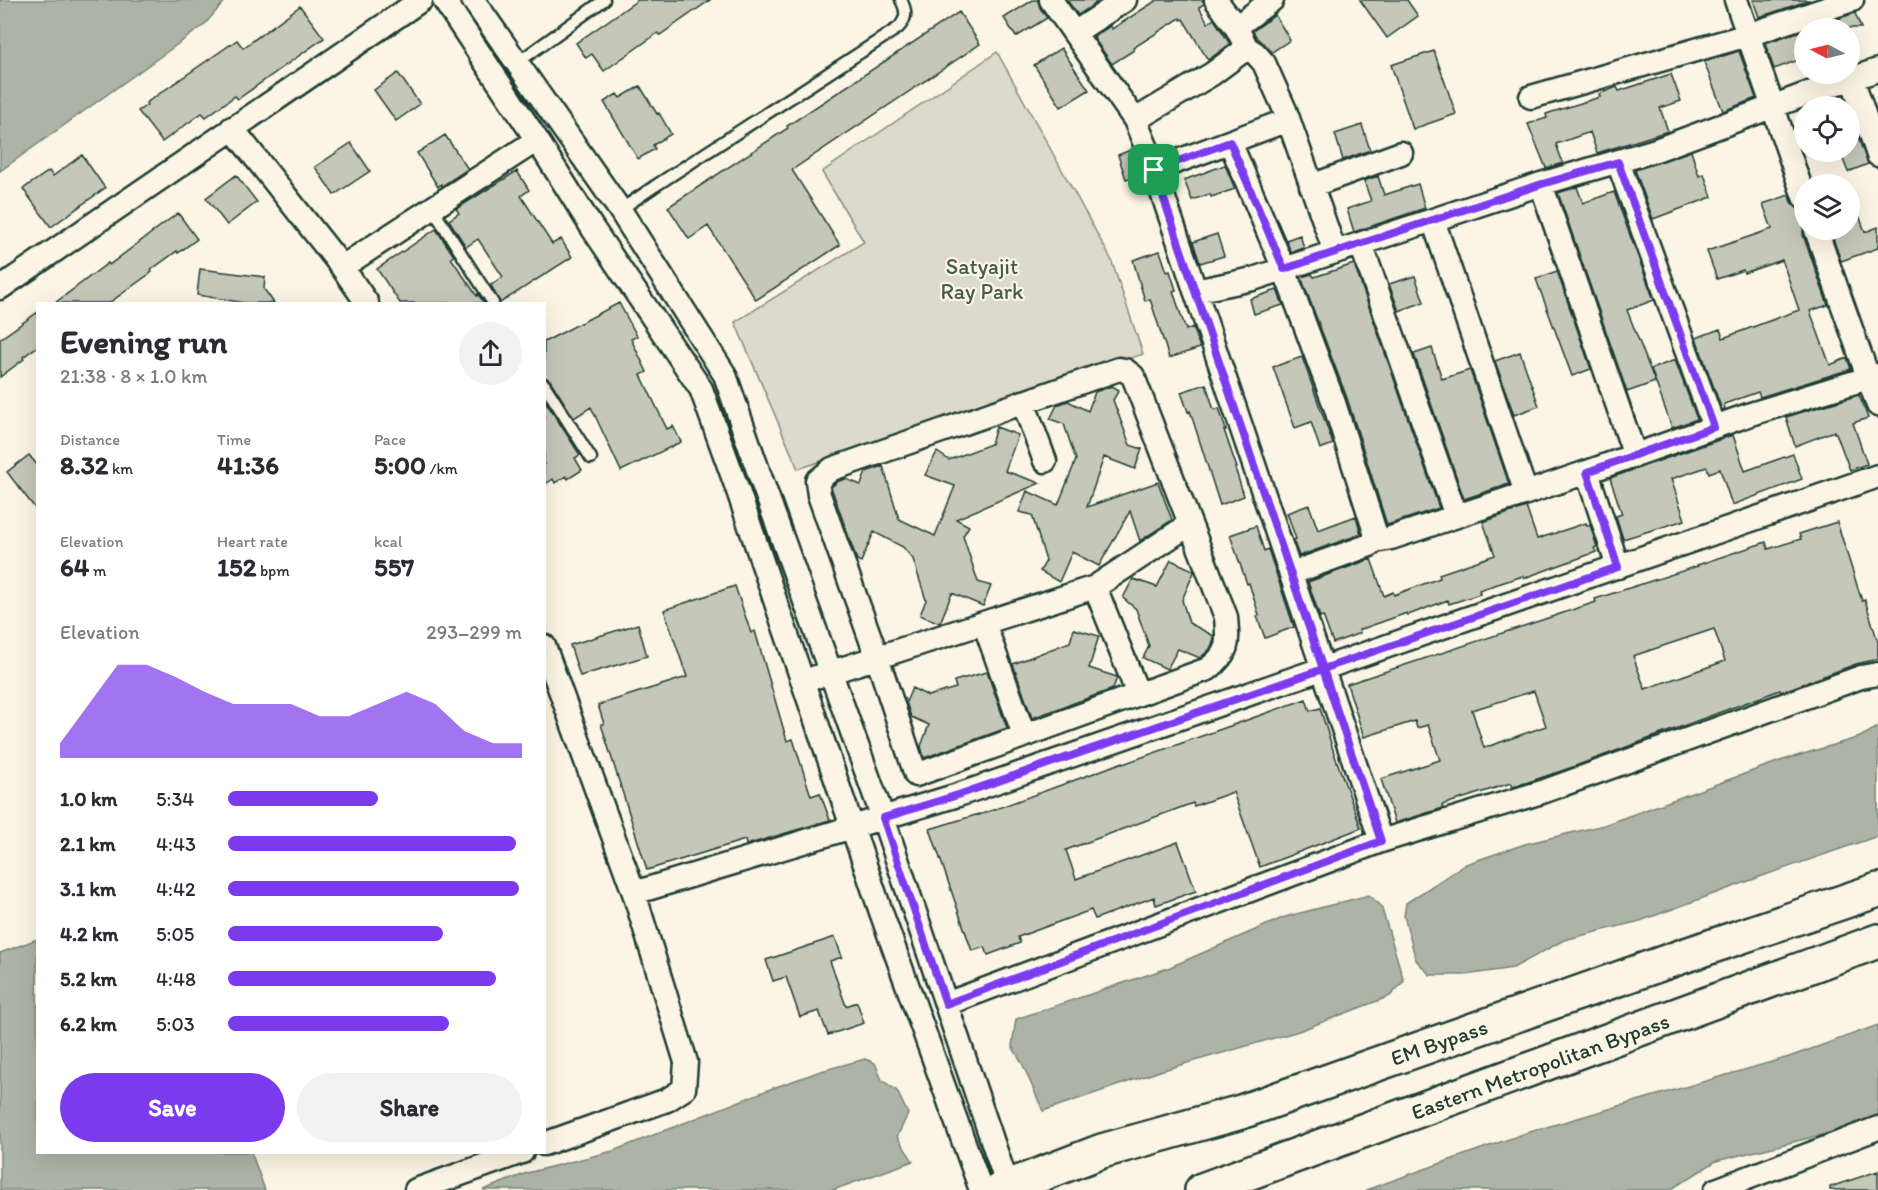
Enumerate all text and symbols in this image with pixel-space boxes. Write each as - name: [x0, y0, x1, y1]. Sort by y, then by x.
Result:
- north arrow: [1794, 18, 1860, 84]
- map controls: [1794, 18, 1860, 240]
- button: locate: [1794, 96, 1860, 162]
- pin: [1128, 144, 1179, 195]
- icon: arrive: [1137, 153, 1170, 186]
- button: layers: [1794, 174, 1860, 240]
- park label: Satyajit Ray Park: [941, 253, 1024, 305]
- text: Evening run: [60, 322, 227, 361]
- button: share: [459, 322, 522, 385]
- text: 21:38 · 8 × 1.0 km: [60, 364, 208, 388]
- text: Distance: [60, 430, 120, 449]
- text: Time: [217, 430, 251, 449]
- text: Pace: [374, 430, 406, 449]
- text: 8.32: [60, 449, 109, 481]
- text: 41:36: [217, 449, 279, 481]
- text: 5:00: [374, 449, 426, 481]
- text: km: [109, 459, 133, 478]
- text: /km: [426, 459, 458, 478]
- text: Elevation: [60, 532, 124, 551]
- text: Heart rate: [217, 532, 288, 551]
- text: kcal: [374, 532, 402, 551]
- text: 64: [60, 551, 89, 583]
- text: 152: [217, 551, 256, 583]
- text: 557: [374, 551, 414, 583]
- text: m: [89, 561, 106, 580]
- text: bpm: [256, 561, 290, 580]
- text: Elevation: [60, 620, 139, 644]
- text: 293–299 m: [426, 620, 522, 644]
- text: 1.0 km: [60, 787, 117, 811]
- text: 5:34: [156, 787, 194, 811]
- text: 2.1 km: [60, 832, 116, 856]
- text: 4:43: [156, 832, 196, 856]
- text: 3.1 km: [60, 877, 116, 901]
- text: 4:42: [156, 877, 195, 901]
- text: 4.2 km: [60, 922, 118, 946]
- text: 5:05: [156, 922, 194, 946]
- text: 5.2 km: [60, 967, 117, 991]
- text: 4:48: [156, 967, 196, 991]
- street label: Eastern Metropolitan Bypass: [1407, 1007, 1673, 1126]
- text: 6.2 km: [60, 1012, 117, 1036]
- text: 5:03: [156, 1012, 195, 1036]
- street label: EM Bypass: [1387, 1013, 1491, 1072]
- button: Save: [60, 1073, 285, 1142]
- button: Share: [297, 1073, 522, 1142]

